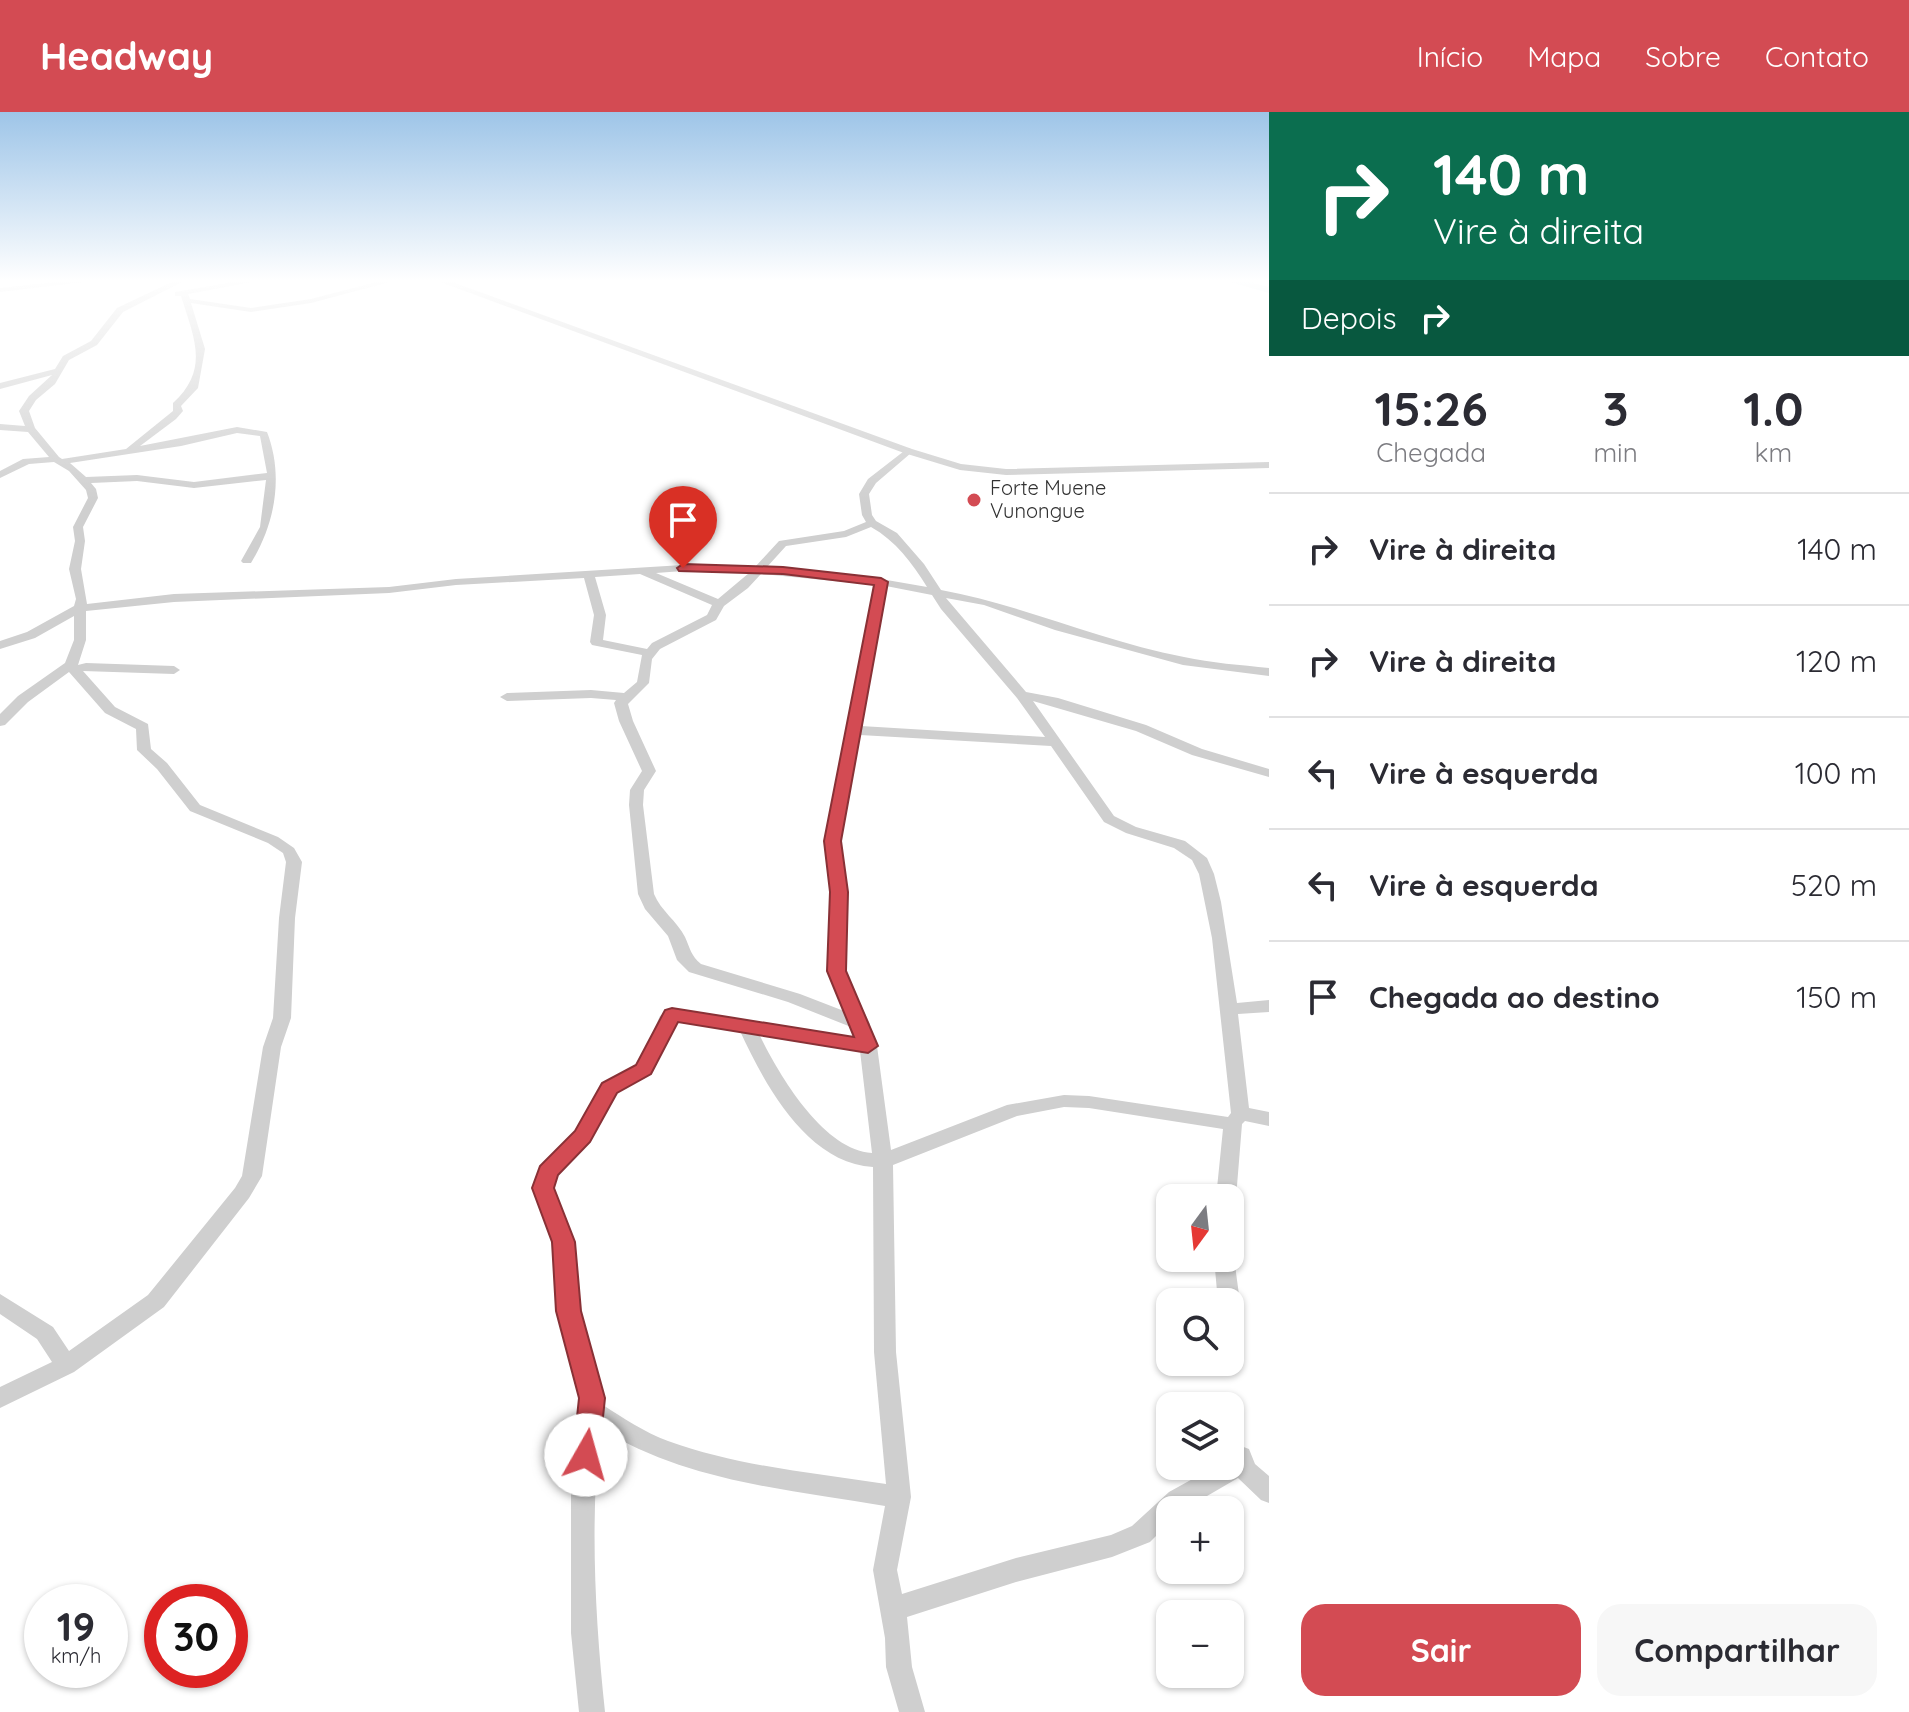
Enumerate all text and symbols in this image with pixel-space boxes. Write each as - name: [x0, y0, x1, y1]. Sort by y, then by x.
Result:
- text: Headway: [40, 32, 213, 80]
- text: Início: [1417, 39, 1483, 74]
- text: Mapa: [1527, 39, 1601, 74]
- text: Sobre: [1645, 39, 1721, 74]
- text: Contato: [1765, 39, 1869, 74]
- text: 140 m: [1433, 139, 1589, 209]
- icon: right: [1301, 144, 1405, 248]
- text: Vire à direita: [1433, 208, 1644, 253]
- icon: right: [1413, 296, 1457, 340]
- text: Depois: [1301, 299, 1397, 337]
- text: 15:26: [1375, 378, 1488, 438]
- text: 3: [1603, 378, 1628, 438]
- text: 1.0: [1743, 378, 1803, 438]
- text: Chegada: [1376, 436, 1486, 469]
- text: min: [1593, 436, 1638, 469]
- text: km: [1755, 436, 1792, 469]
- place label: Forte Muene Vunongue: [990, 475, 1106, 523]
- pin: [649, 486, 717, 568]
- marker: Forte Muene Vunongue: [965, 491, 983, 509]
- icon: arrive: [661, 498, 705, 542]
- icon: right: [1301, 527, 1345, 571]
- text: Vire à direita: [1369, 530, 1556, 568]
- text: 140 m: [1797, 530, 1877, 568]
- icon: right: [1301, 639, 1345, 683]
- text: Vire à direita: [1369, 642, 1556, 680]
- text: 120 m: [1796, 642, 1877, 680]
- icon: left: [1301, 751, 1345, 795]
- text: Vire à esquerda: [1369, 754, 1598, 792]
- text: 100 m: [1795, 754, 1877, 792]
- icon: left: [1301, 863, 1345, 907]
- text: Vire à esquerda: [1369, 866, 1598, 904]
- text: 520 m: [1791, 866, 1877, 904]
- icon: arrive: [1301, 975, 1345, 1019]
- text: Chegada ao destino: [1369, 978, 1660, 1016]
- text: 150 m: [1796, 978, 1877, 1016]
- north arrow: [1156, 1184, 1244, 1272]
- map controls: [1156, 1184, 1244, 1688]
- button: search: [1156, 1288, 1244, 1376]
- button: layers: [1156, 1392, 1244, 1480]
- position arrow: [544, 1413, 628, 1497]
- button: +: [1156, 1496, 1244, 1584]
- speed limit sign: 30: [144, 1584, 248, 1688]
- button: −: [1156, 1600, 1244, 1688]
- text: 19: [57, 1601, 95, 1651]
- button: Sair: [1301, 1604, 1581, 1696]
- button: Compartilhar: [1597, 1604, 1877, 1696]
- text: km/h: [51, 1643, 101, 1668]

